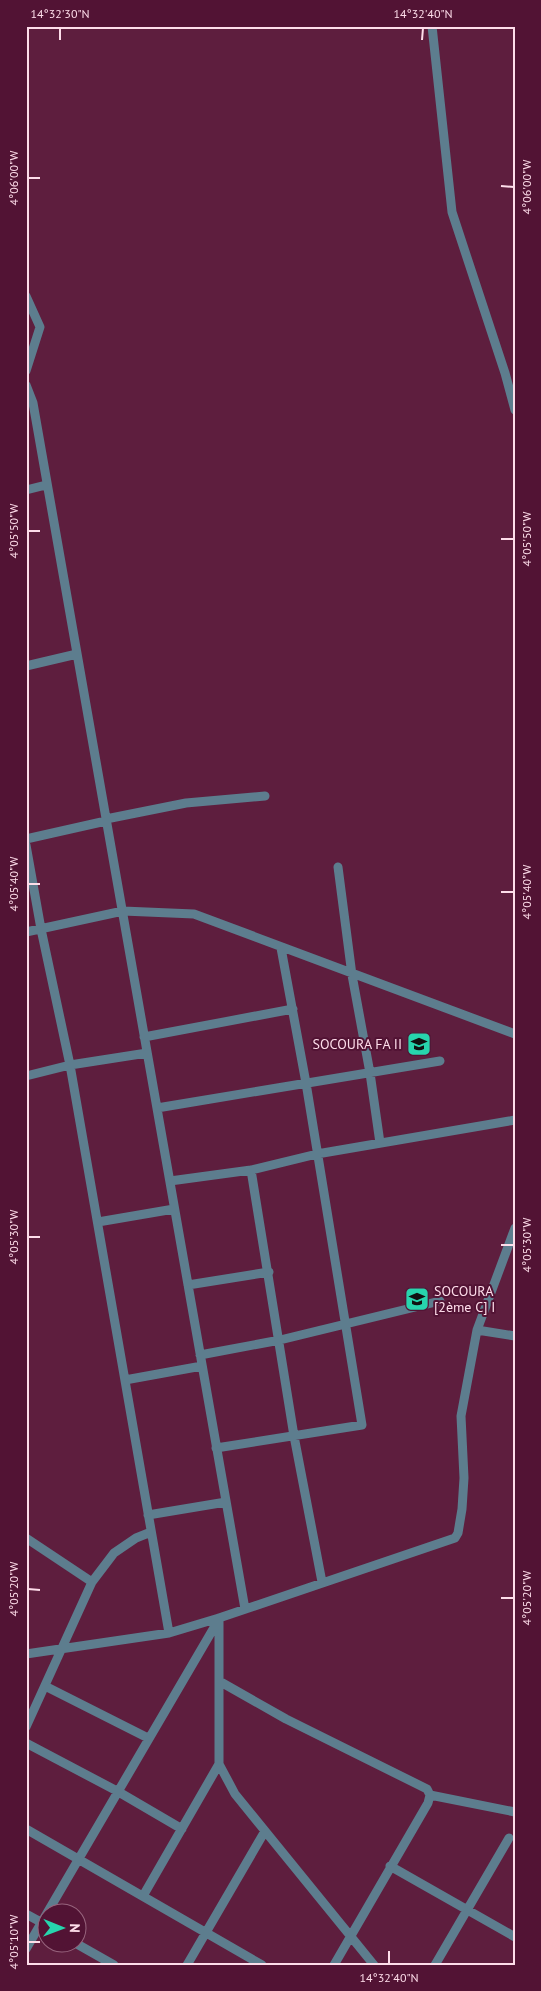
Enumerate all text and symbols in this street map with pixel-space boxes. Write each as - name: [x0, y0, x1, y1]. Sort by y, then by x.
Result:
- text: 14°32'30"N: [30, 6, 90, 21]
- text: 14°32'40"N: [393, 6, 453, 21]
- text: 4°06'00"W: [6, 151, 21, 205]
- text: 4°06'00"W: [519, 160, 534, 214]
- text: 4°05'50"W: [6, 504, 21, 558]
- text: 4°05'50"W: [519, 512, 534, 566]
- text: 4°05'40"W: [6, 857, 21, 911]
- text: 4°05'40"W: [519, 865, 534, 919]
- school or university icon: SOCOURA FA II: [406, 1031, 432, 1057]
- place label: SOCOURA FA II: [313, 1035, 402, 1053]
- text: 4°05'30"W: [6, 1210, 21, 1264]
- text: 4°05'30"W: [519, 1218, 534, 1272]
- place label: SOCOURA [2ème C] I: [434, 1282, 495, 1316]
- school or university icon: SOCOURA [2ème C] I: [404, 1286, 430, 1312]
- text: 4°05'20"W: [6, 1562, 21, 1616]
- text: 4°05'20"W: [519, 1571, 534, 1625]
- north arrow: [38, 1904, 88, 1954]
- text: 4°05'10"W: [6, 1915, 21, 1969]
- text: N: [66, 1923, 84, 1933]
- text: 14°32'40"N: [359, 1970, 419, 1985]

